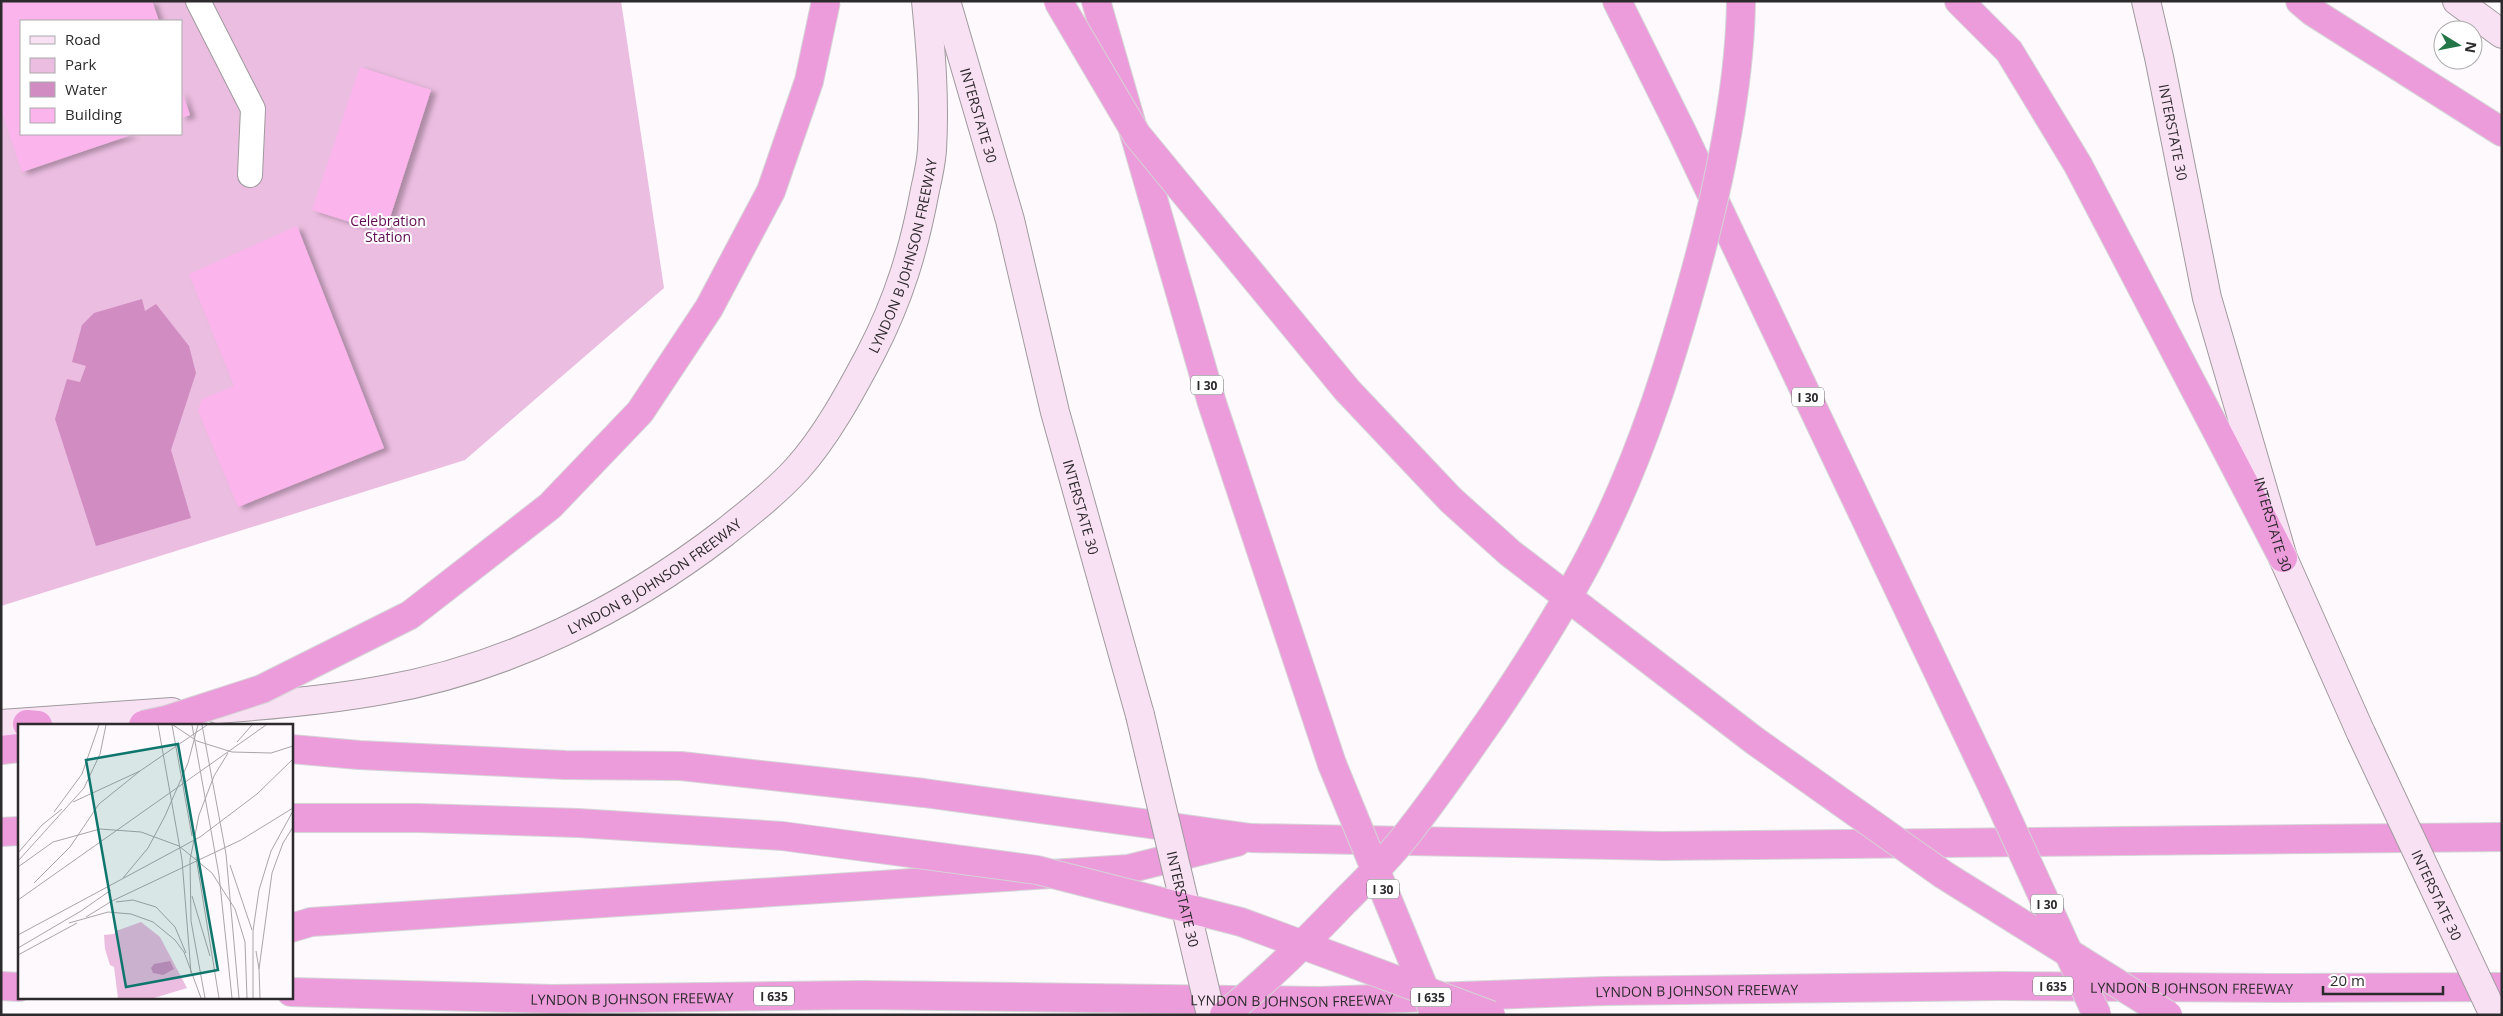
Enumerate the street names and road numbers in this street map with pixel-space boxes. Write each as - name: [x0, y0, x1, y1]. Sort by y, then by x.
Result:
- street label: INTERSTATE 30: [957, 66, 1002, 165]
- street label: INTERSTATE 30: [2155, 82, 2193, 182]
- street label: LYNDON B JOHNSON FREEWAY: [863, 157, 941, 356]
- road number: I 30: [1191, 376, 1223, 394]
- road number: I 30: [1792, 388, 1824, 407]
- street label: INTERSTATE 30: [1059, 457, 1104, 557]
- street label: INTERSTATE 30: [2250, 475, 2297, 575]
- street label: LYNDON B JOHNSON FREEWAY: [564, 514, 745, 638]
- street label: INTERSTATE 30: [2408, 847, 2467, 943]
- street label: INTERSTATE 30: [1163, 849, 1204, 949]
- road number: I 30: [1367, 880, 1399, 899]
- road number: I 30: [2031, 894, 2063, 914]
- road number: I 635: [2033, 976, 2073, 996]
- street label: LYNDON B JOHNSON FREEWAY: [2090, 977, 2293, 998]
- street label: LYNDON B JOHNSON FREEWAY: [1595, 979, 1798, 1001]
- road number: I 635: [754, 986, 794, 1006]
- street label: LYNDON B JOHNSON FREEWAY: [530, 987, 734, 1009]
- road number: I 635: [1411, 988, 1451, 1006]
- street label: LYNDON B JOHNSON FREEWAY: [1190, 989, 1394, 1011]

